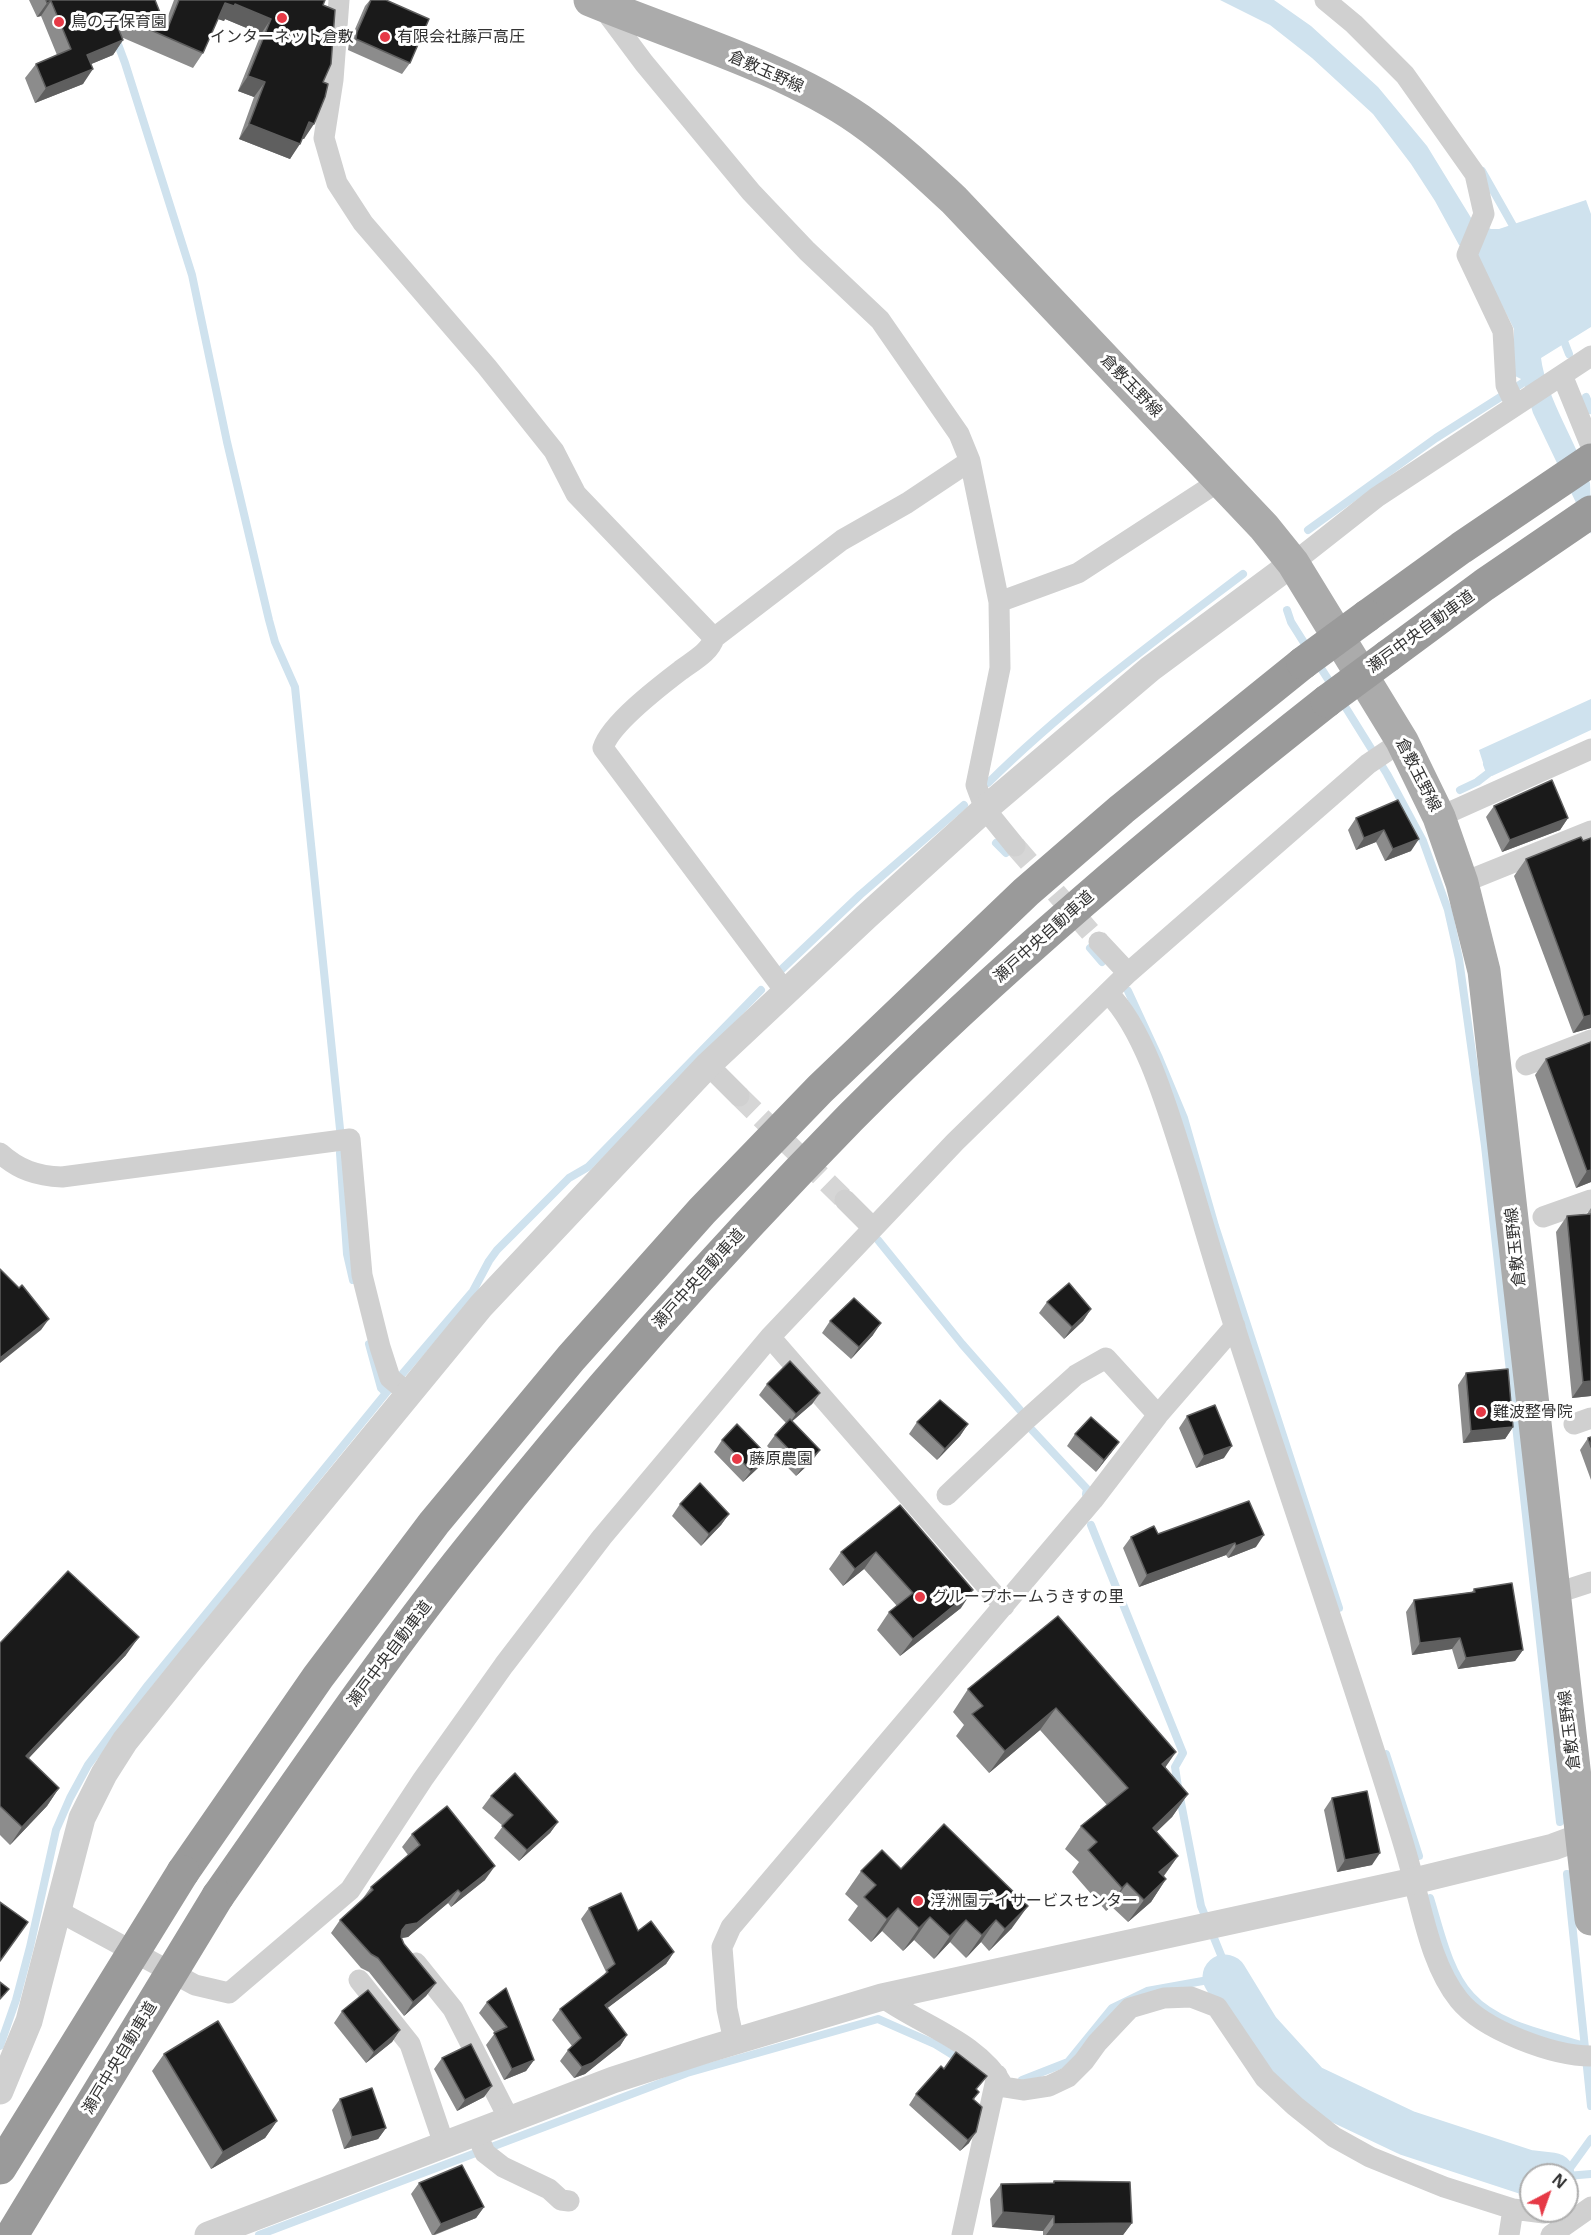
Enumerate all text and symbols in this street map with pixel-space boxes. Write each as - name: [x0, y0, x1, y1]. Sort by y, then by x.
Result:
- marker: インターネット倉敷: [275, 11, 289, 25]
- place label: 鳥の子保育園: [71, 12, 167, 32]
- marker: 鳥の子保育園: [52, 15, 66, 29]
- place label: インターネット倉敷: [210, 27, 354, 47]
- place label: 有限会社藤戸高圧: [397, 27, 525, 47]
- marker: 有限会社藤戸高圧: [378, 30, 392, 44]
- street label: 倉敷玉野線: [726, 47, 806, 97]
- street label: 倉敷玉野線: [1096, 351, 1166, 421]
- street label: 瀬戸中央自動車道: [1364, 587, 1478, 677]
- street label: 倉敷玉野線: [1391, 735, 1445, 815]
- street label: 瀬戸中央自動車道: [990, 887, 1098, 987]
- street label: 倉敷玉野線: [1502, 1206, 1530, 1288]
- street label: 瀬戸中央自動車道: [649, 1225, 749, 1333]
- place label: 難波整骨院: [1493, 1402, 1573, 1422]
- marker: 難波整骨院: [1474, 1405, 1488, 1419]
- place label: 藤原農園: [749, 1449, 813, 1469]
- marker: 藤原農園: [730, 1452, 744, 1466]
- place label: グループホームうきすの里: [932, 1587, 1124, 1607]
- marker: グループホームうきすの里: [913, 1590, 927, 1604]
- street label: 瀬戸中央自動車道: [344, 1597, 436, 1711]
- street label: 倉敷玉野線: [1556, 1689, 1584, 1771]
- place label: 浮洲園デイサービスセンター: [930, 1891, 1138, 1911]
- marker: 浮洲園デイサービスセンター: [911, 1894, 925, 1908]
- street label: 瀬戸中央自動車道: [79, 1998, 161, 2118]
- north arrow: [1519, 2163, 1579, 2223]
- text: N: [1547, 2168, 1572, 2193]

